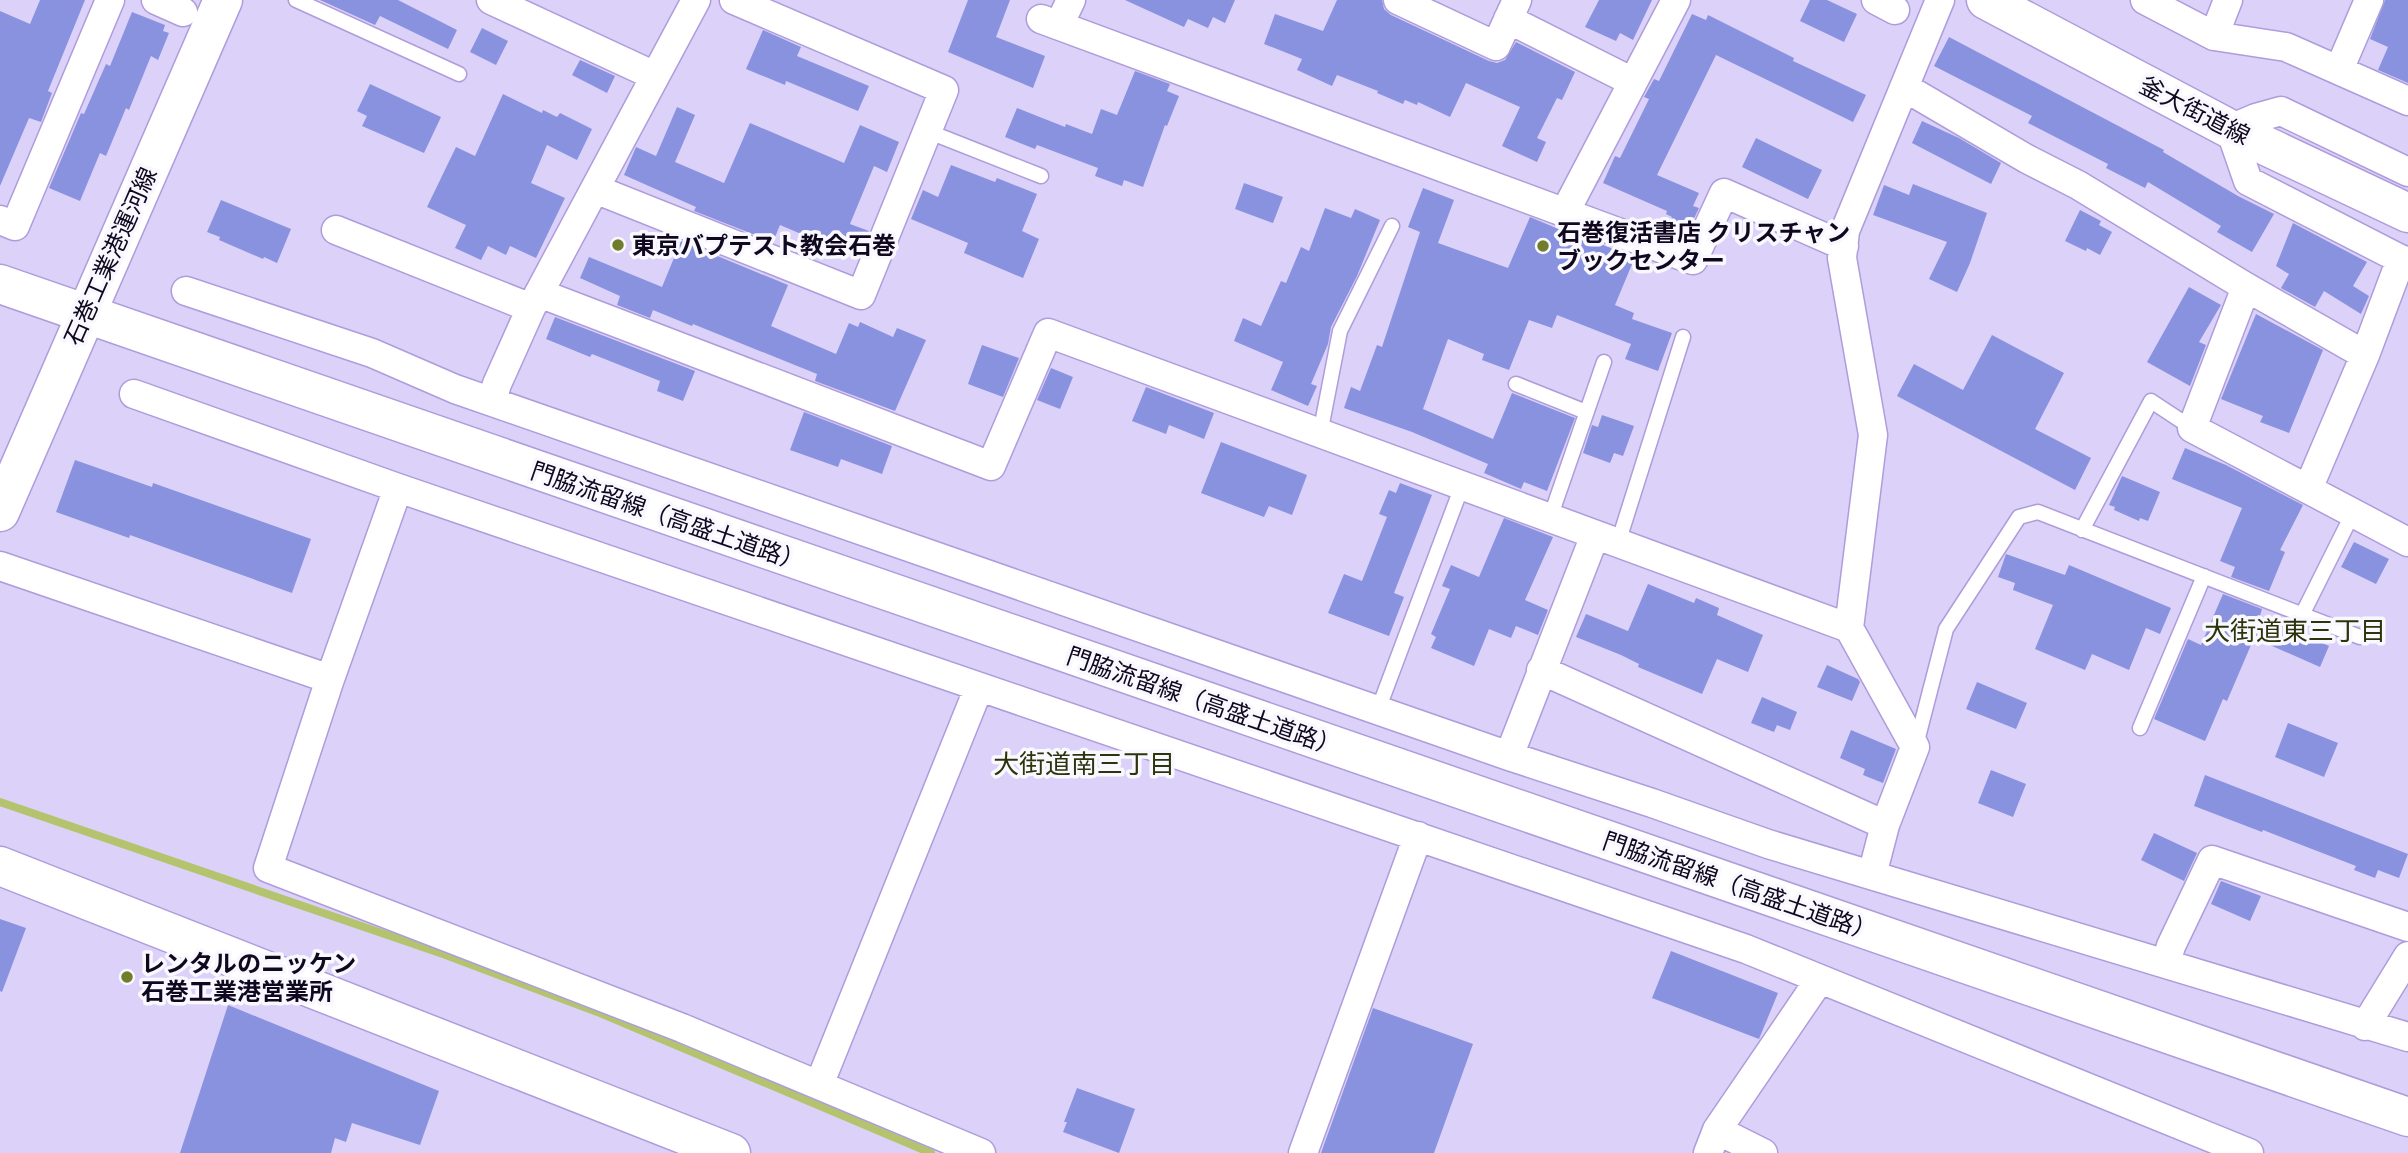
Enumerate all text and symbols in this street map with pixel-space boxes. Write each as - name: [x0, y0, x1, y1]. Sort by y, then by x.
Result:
- street label: 釜大街道線: [2135, 70, 2255, 150]
- street label: 石巻工業港運河線: [58, 163, 162, 349]
- place label: 石巻復活書店 クリスチャン ブックセンター: [1557, 218, 1850, 274]
- place label: 東京バプテスト教会石巻: [632, 231, 896, 259]
- marker: 東京バプテスト教会石巻: [610, 237, 626, 253]
- marker: 石巻復活書店 クリスチャン ブックセンター: [1535, 238, 1551, 254]
- street label: 門脇流留線（高盛土道路）: [527, 456, 809, 576]
- district label: 大街道東三丁目: [2204, 615, 2386, 646]
- street label: 門脇流留線（高盛土道路）: [1063, 641, 1345, 761]
- district label: 大街道南三丁目: [993, 748, 1175, 779]
- street label: 門脇流留線（高盛土道路）: [1599, 826, 1881, 946]
- place label: レンタルのニッケン 石巻工業港営業所: [141, 949, 356, 1005]
- marker: レンタルのニッケン 石巻工業港営業所: [119, 969, 135, 985]

